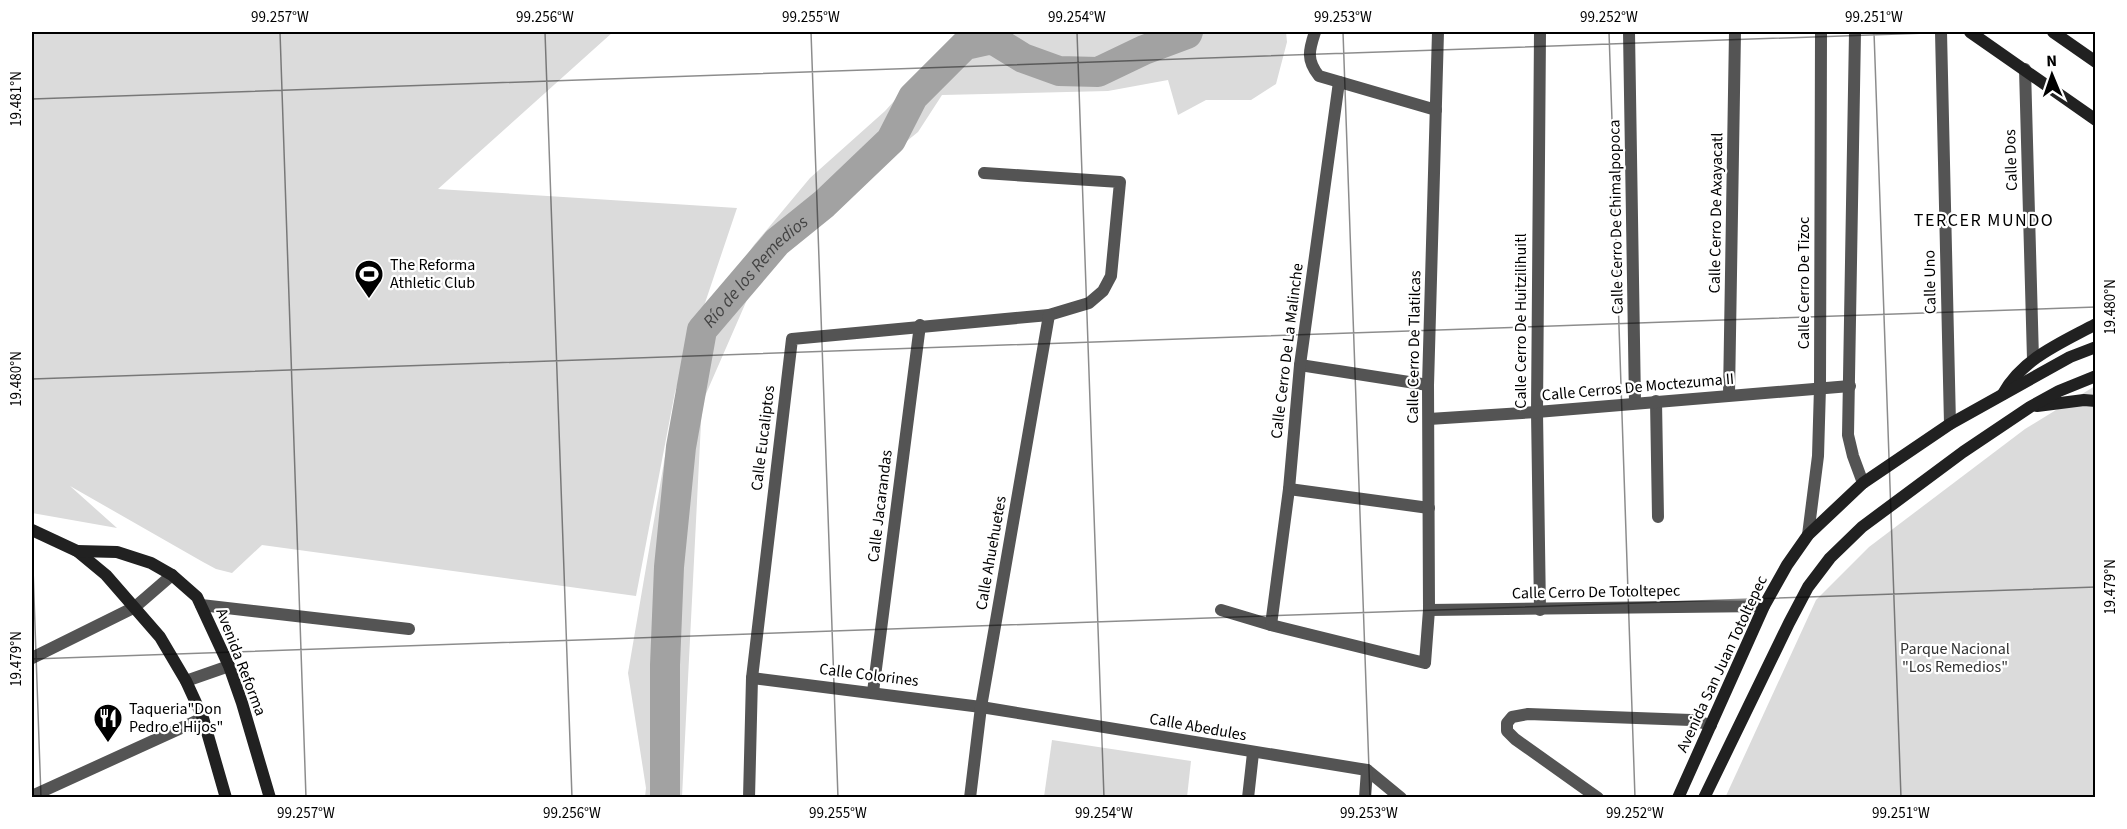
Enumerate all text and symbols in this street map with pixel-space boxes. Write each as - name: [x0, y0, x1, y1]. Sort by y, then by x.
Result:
- text: 99.257°W: [251, 7, 309, 28]
- text: 99.256°W: [516, 7, 574, 28]
- text: 99.255°W: [782, 7, 840, 28]
- text: 99.254°W: [1048, 7, 1106, 28]
- text: 99.253°W: [1314, 7, 1372, 28]
- text: 99.252°W: [1580, 7, 1638, 28]
- text: 99.251°W: [1845, 7, 1903, 28]
- north arrow: [2022, 45, 2082, 105]
- text: N: [2046, 50, 2057, 72]
- text: 19.481°N: [6, 71, 27, 127]
- street label: Calle Cerro De Chimalpopoca: [1603, 119, 1629, 315]
- street label: Calle Dos: [1999, 129, 2023, 191]
- street label: Calle Cerro De Axayacatl: [1704, 132, 1728, 294]
- district label: TERCER MUNDO: [1914, 208, 2054, 233]
- water label: Río de los Remedios: [697, 209, 813, 333]
- street label: Calle Cerro De Tizoc: [1793, 217, 1815, 349]
- street label: Calle Cerro De Huitzilihuitl: [1510, 233, 1532, 409]
- street label: Calle Uno: [1918, 250, 1942, 314]
- place label: The Reforma Athletic Club: [390, 254, 475, 294]
- sports icon: The Reforma Athletic Club: [353, 258, 385, 300]
- street label: Calle Cerro De La Malinche: [1265, 262, 1309, 440]
- street label: Calle Cerro De Tlatilcas: [1402, 270, 1426, 424]
- text: 19.480°N: [2100, 279, 2121, 335]
- text: 19.480°N: [6, 351, 27, 407]
- street label: Calle Cerros De Moctezuma II: [1541, 368, 1735, 406]
- street label: Calle Eucaliptos: [746, 384, 780, 492]
- street label: Calle Jacarandas: [862, 448, 898, 563]
- street label: Calle Ahuehuetes: [970, 494, 1012, 612]
- text: 19.479°N: [2100, 559, 2121, 615]
- street label: Avenida San Juan Totoltepec: [1671, 572, 1773, 756]
- street label: Calle Cerro De Totoltepec: [1512, 580, 1680, 604]
- street label: Avenida Reforma: [210, 605, 272, 719]
- text: 19.479°N: [6, 631, 27, 687]
- park label: Parque Nacional "Los Remedios": [1900, 638, 2010, 678]
- street label: Calle Colorines: [818, 658, 920, 692]
- place label: Taqueria"Don Pedro e Hijos": [129, 698, 223, 738]
- restaurant icon: Taqueria"Don Pedro e Hijos": [92, 702, 124, 744]
- street label: Calle Abedules: [1148, 708, 1249, 746]
- text: 99.257°W: [277, 803, 335, 824]
- text: 99.256°W: [543, 803, 601, 824]
- text: 99.255°W: [809, 803, 867, 824]
- text: 99.254°W: [1075, 803, 1133, 824]
- text: 99.253°W: [1340, 803, 1398, 824]
- text: 99.252°W: [1606, 803, 1664, 824]
- text: 99.251°W: [1872, 803, 1930, 824]

